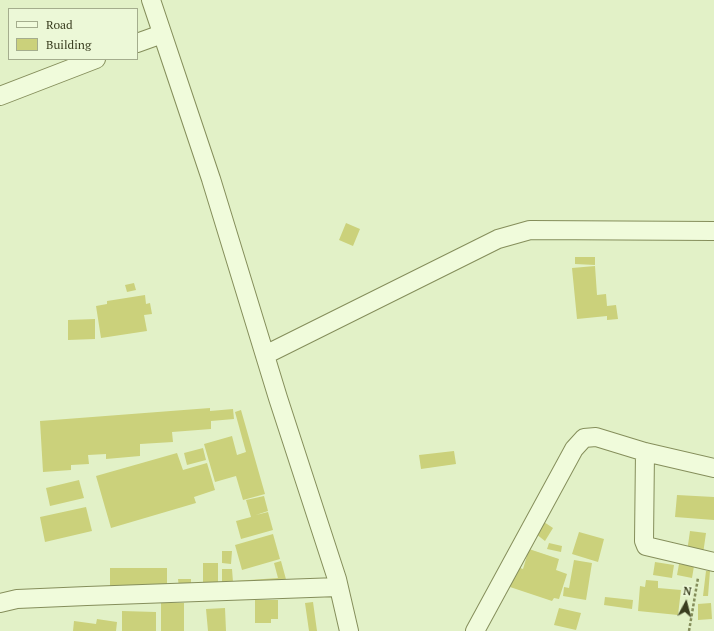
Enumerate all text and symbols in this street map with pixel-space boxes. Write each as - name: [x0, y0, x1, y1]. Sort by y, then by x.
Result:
- legend: [8, 8, 138, 60]
- text: Road: [46, 17, 73, 32]
- text: Building: [46, 37, 91, 52]
- north arrow: [666, 583, 706, 623]
- text: N: [682, 584, 692, 599]

